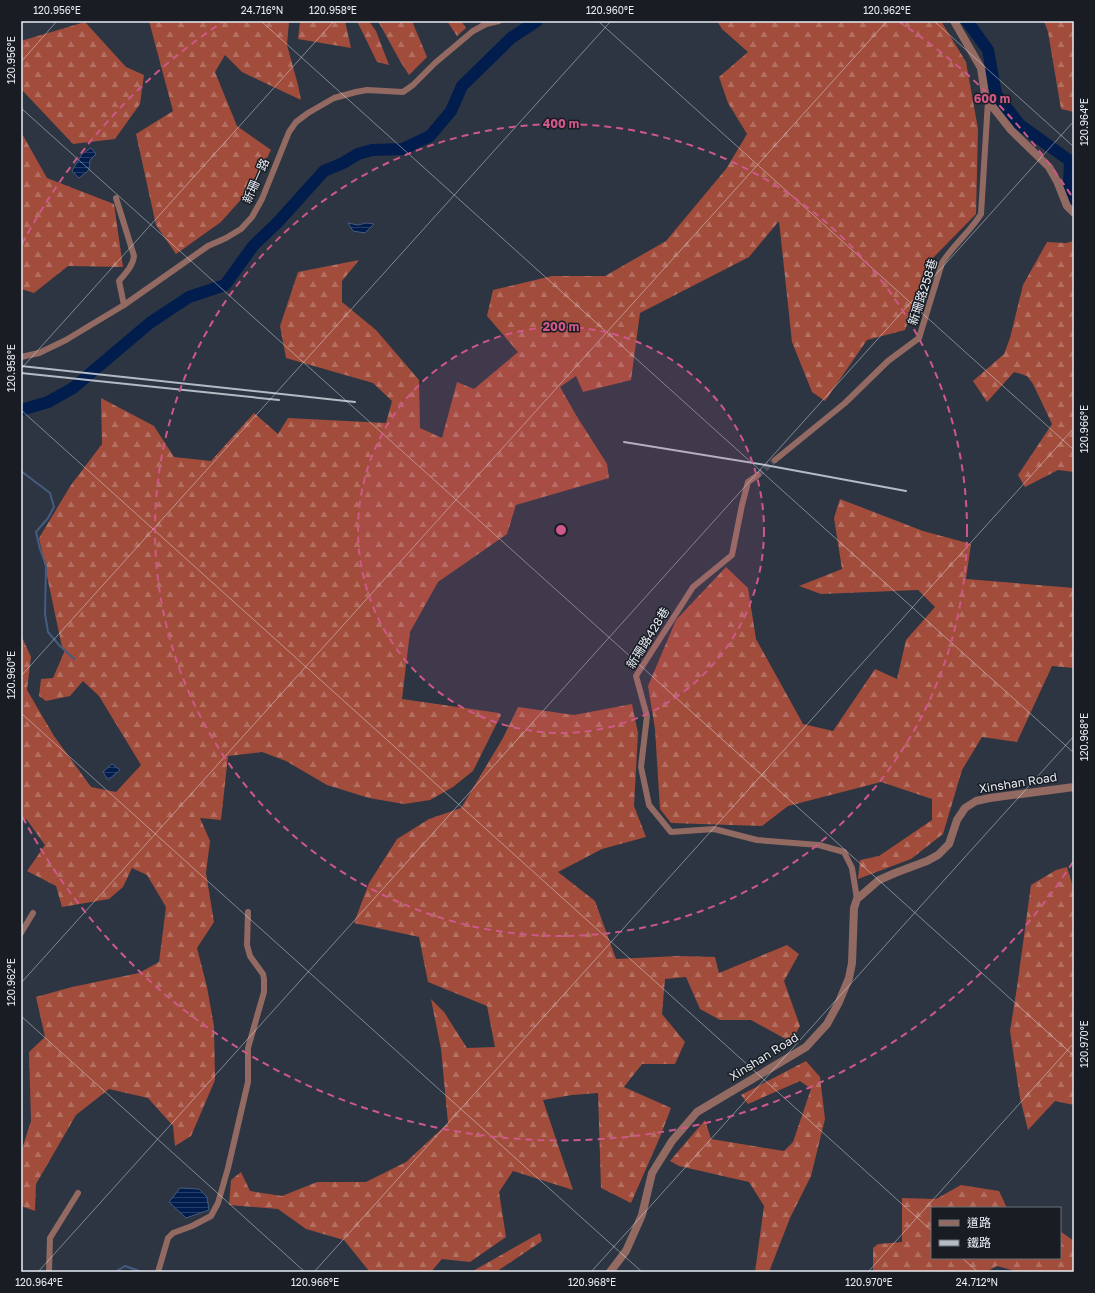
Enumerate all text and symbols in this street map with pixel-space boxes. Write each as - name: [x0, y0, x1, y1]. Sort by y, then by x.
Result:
- text: 120.956°E: [33, 4, 81, 16]
- text: 24.716°N: [241, 4, 283, 16]
- text: 120.958°E: [309, 4, 357, 16]
- text: 120.960°E: [586, 4, 634, 16]
- text: 120.962°E: [863, 4, 911, 16]
- text: 120.956°E: [5, 36, 17, 84]
- text: 600 m: [974, 91, 1010, 106]
- text: 120.964°E: [1078, 98, 1090, 146]
- text: 400 m: [543, 116, 579, 131]
- street label: 新珊一路: [239, 156, 272, 206]
- street label: 新珊路258巷: [905, 257, 940, 327]
- text: 200 m: [543, 319, 579, 334]
- text: 120.958°E: [5, 344, 17, 392]
- text: 120.966°E: [1078, 405, 1090, 453]
- centre of rings: [554, 523, 568, 537]
- street label: 新珊路428巷: [623, 604, 672, 671]
- text: 120.960°E: [5, 651, 17, 699]
- text: 120.968°E: [1078, 713, 1090, 761]
- street label: Xinshan Road: [978, 769, 1058, 796]
- text: 120.962°E: [5, 958, 17, 1006]
- text: 120.970°E: [1078, 1020, 1090, 1068]
- street label: Xinshan Road: [726, 1029, 801, 1084]
- legend: [931, 1207, 1061, 1259]
- text: 道路: [967, 1215, 991, 1230]
- text: 鐵路: [967, 1235, 991, 1250]
- text: 120.964°E: [15, 1276, 63, 1288]
- text: 120.966°E: [291, 1276, 339, 1288]
- text: 120.968°E: [568, 1276, 616, 1288]
- text: 120.970°E: [845, 1276, 893, 1288]
- text: 24.712°N: [956, 1276, 998, 1288]

